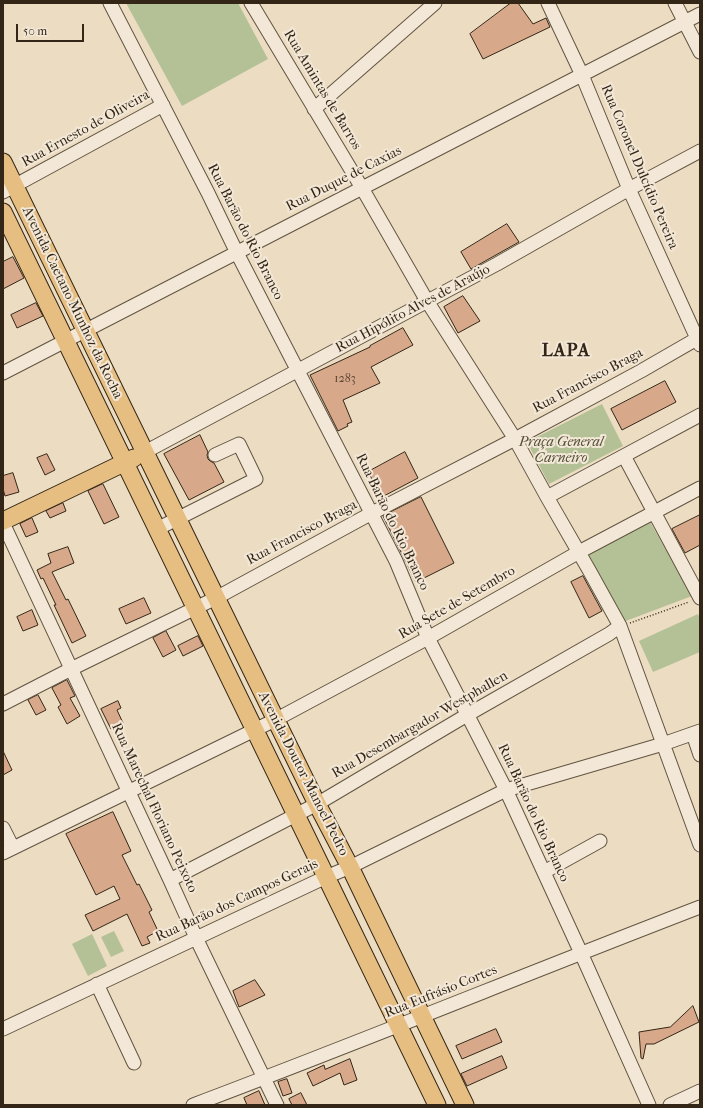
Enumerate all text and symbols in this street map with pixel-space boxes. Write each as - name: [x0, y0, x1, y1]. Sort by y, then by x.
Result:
- scale bar: [18, 16, 86, 42]
- text: 50 m: [23, 24, 47, 38]
- street label: Rua Amintas de Barros: [280, 27, 364, 153]
- street label: Rua Coronel Dulcídio Pereira: [597, 82, 681, 252]
- street label: Rua Ernesto de Oliveira: [19, 87, 153, 171]
- street label: Rua Duque de Caxias: [283, 143, 405, 215]
- street label: Rua Barão do Rio Branco: [203, 161, 287, 303]
- street label: Avenida Caetano Munhoz da Rocha: [18, 204, 126, 402]
- street label: Rua Hipólito Alves de Araújo: [333, 261, 493, 357]
- district label: LAPA: [542, 341, 590, 363]
- street label: Rua Francisco Braga: [530, 345, 646, 417]
- house number: 1283: [334, 372, 356, 386]
- park label: Praça General Carneiro: [519, 435, 603, 468]
- street label: Rua Barão do Rio Branco: [352, 451, 432, 593]
- street label: Rua Francisco Braga: [244, 497, 360, 569]
- street label: Rua Sete de Setembro: [396, 563, 518, 643]
- street label: Rua Desembargador Westphallen: [329, 668, 511, 782]
- street label: Avenida Doutor Manoel Pedro: [254, 689, 352, 859]
- street label: Rua Marechal Floriano Peixoto: [107, 721, 201, 895]
- street label: Rua Barão do Rio Branco: [494, 741, 572, 885]
- street label: Rua Barão dos Campos Gerais: [153, 856, 321, 946]
- street label: Rua Eufrásio Cortes: [382, 962, 500, 1022]

